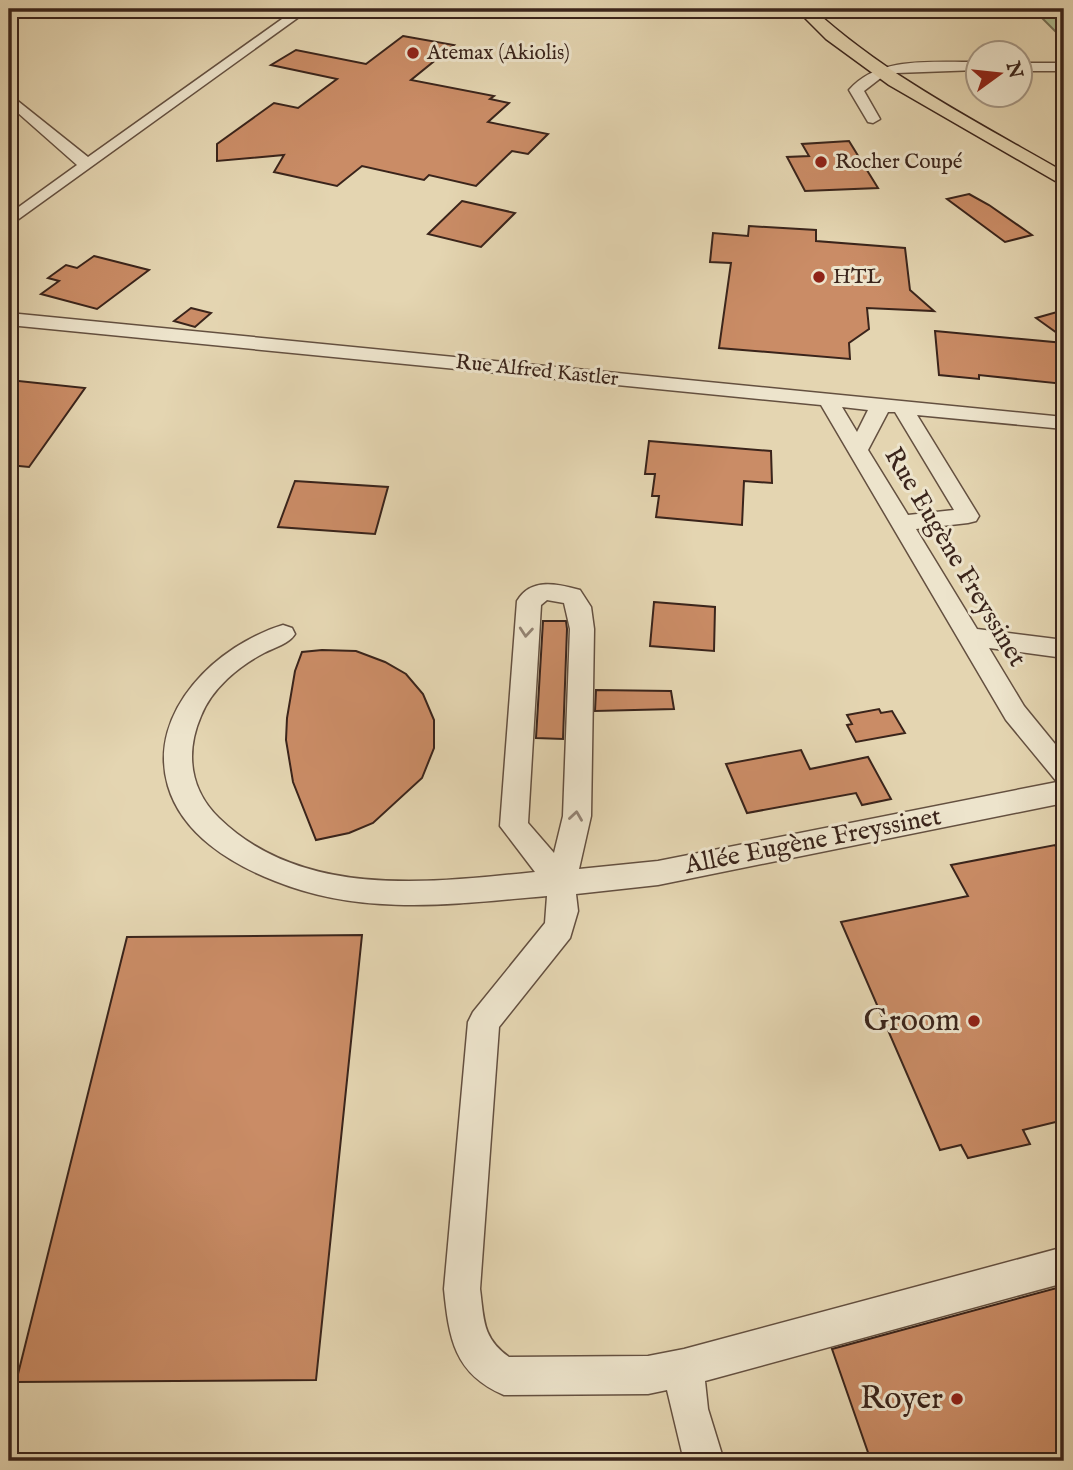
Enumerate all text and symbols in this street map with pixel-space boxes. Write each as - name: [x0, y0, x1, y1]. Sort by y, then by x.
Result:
- north arrow: [964, 38, 1034, 108]
- place label: Atemax (Akiolis): [426, 40, 570, 67]
- marker: Atemax (Akiolis): [405, 45, 421, 61]
- text: N: [1000, 58, 1027, 82]
- place label: Rocher Coupé: [835, 149, 963, 176]
- marker: Rocher Coupé: [813, 154, 829, 170]
- place label: HTL: [833, 264, 881, 291]
- marker: HTL: [811, 269, 827, 285]
- street label: Rue Alfred Kastler: [454, 349, 620, 393]
- street label: Rue Eugène Freyssinet: [876, 441, 1034, 673]
- one-way arrow: [519, 627, 534, 638]
- street label: Allée Eugène Freyssinet: [681, 800, 944, 882]
- one-way arrow: [568, 810, 583, 822]
- place label: Groom: [864, 1001, 960, 1042]
- marker: Groom: [966, 1013, 982, 1029]
- place label: Royer: [860, 1379, 943, 1420]
- marker: Royer: [949, 1391, 965, 1407]

